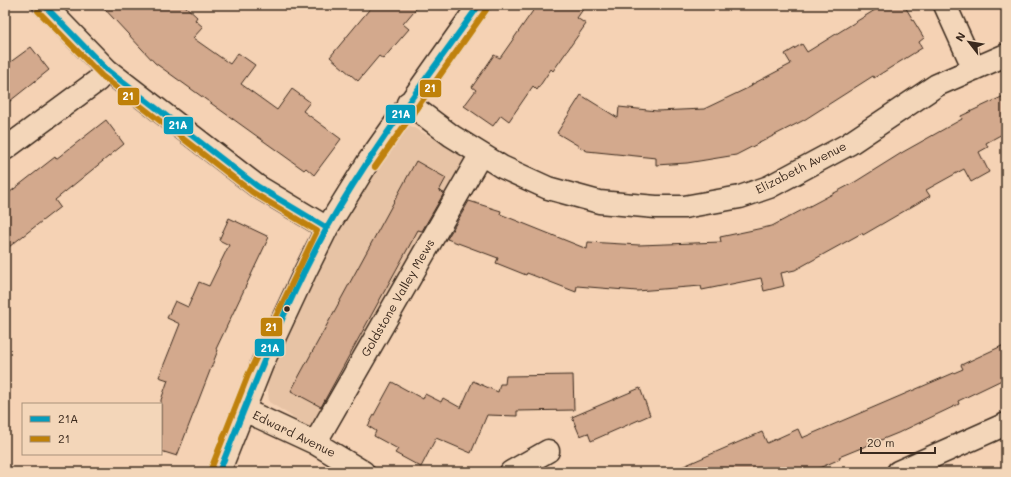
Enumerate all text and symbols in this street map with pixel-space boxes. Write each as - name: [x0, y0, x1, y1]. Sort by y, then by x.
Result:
- north arrow: [949, 22, 989, 62]
- text: N: [951, 29, 969, 44]
- line badge: 21: [419, 79, 442, 98]
- text: 21: [424, 80, 436, 95]
- line badge: 21: [117, 87, 140, 106]
- text: 21: [122, 88, 134, 103]
- line badge: 21A: [385, 104, 416, 124]
- text: 21A: [392, 106, 411, 121]
- line badge: 21A: [163, 116, 194, 135]
- text: 21A: [169, 117, 188, 132]
- street label: Elizabeth Avenue: [752, 137, 849, 197]
- street label: Goldstone Valley Mews: [357, 235, 438, 359]
- unlabelled marker: [282, 304, 292, 314]
- line badge: 21: [260, 317, 283, 337]
- text: 21: [265, 319, 277, 334]
- line badge: 21A: [254, 338, 285, 357]
- text: 21A: [261, 340, 280, 355]
- legend: [22, 403, 162, 455]
- street label: Edward Avenue: [250, 406, 339, 460]
- text: 21A: [58, 410, 78, 426]
- scale bar: [861, 429, 935, 455]
- text: 21: [58, 430, 70, 446]
- text: 20 m: [867, 434, 895, 450]

